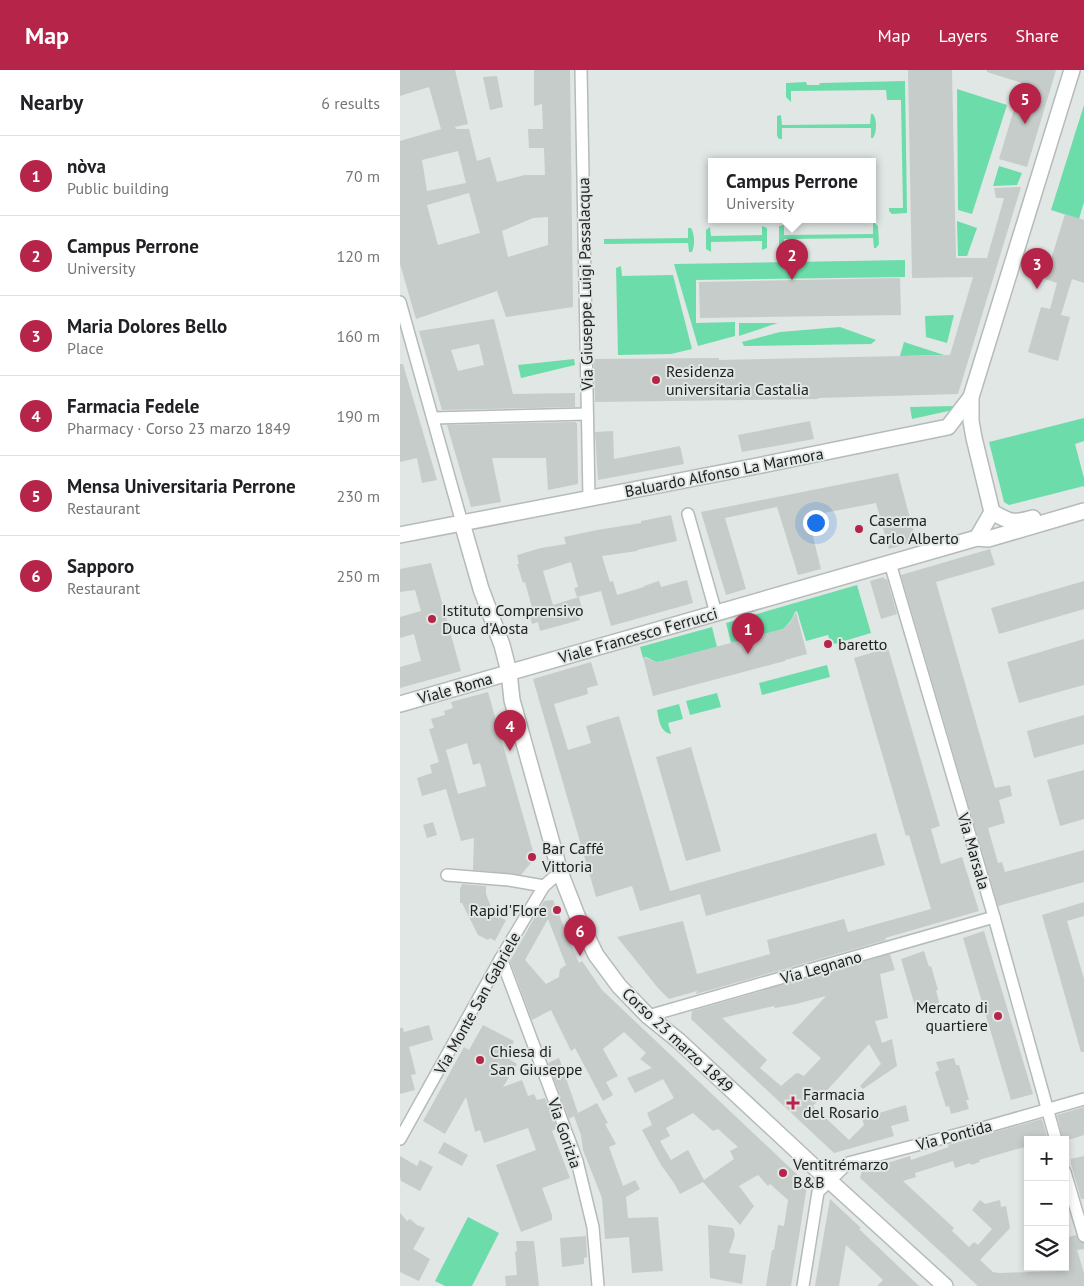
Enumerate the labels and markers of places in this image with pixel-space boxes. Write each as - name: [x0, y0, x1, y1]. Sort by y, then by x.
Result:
- pin: 5: [1009, 83, 1041, 124]
- pin: 2: [776, 239, 808, 280]
- pin: 3: [1021, 248, 1053, 289]
- place label: Residenza universitaria Castalia: [666, 361, 809, 399]
- marker: Residenza universitaria Castalia: [650, 374, 662, 386]
- place label: Caserma Carlo Alberto: [869, 510, 959, 548]
- marker: Caserma Carlo Alberto: [853, 523, 865, 535]
- place label: Istituto Comprensivo Duca d'Aosta: [442, 600, 584, 638]
- marker: Istituto Comprensivo Duca d'Aosta: [426, 613, 438, 625]
- pin: 1: [732, 613, 764, 654]
- place label: baretto: [838, 634, 887, 654]
- marker: baretto: [822, 638, 834, 650]
- pin: 4: [494, 710, 526, 751]
- place label: Bar Caffé Vittoria: [541, 838, 604, 876]
- marker: Bar Caffé Vittoria: [526, 851, 538, 863]
- place label: Rapid'Flore: [470, 900, 547, 920]
- marker: Rapid'Flore: [551, 904, 563, 916]
- pin: 6: [564, 915, 596, 956]
- place label: Mercato di quartiere: [916, 997, 988, 1035]
- marker: Mercato di quartiere: [992, 1010, 1004, 1022]
- place label: Chiesa di San Giuseppe: [490, 1041, 582, 1079]
- marker: Chiesa di San Giuseppe: [474, 1054, 486, 1066]
- place label: Farmacia del Rosario: [803, 1084, 879, 1122]
- marker: Farmacia del Rosario: [787, 1097, 799, 1109]
- place label: Ventitrémarzo B&B: [792, 1154, 889, 1192]
- marker: Ventitrémarzo B&B: [777, 1167, 789, 1179]

